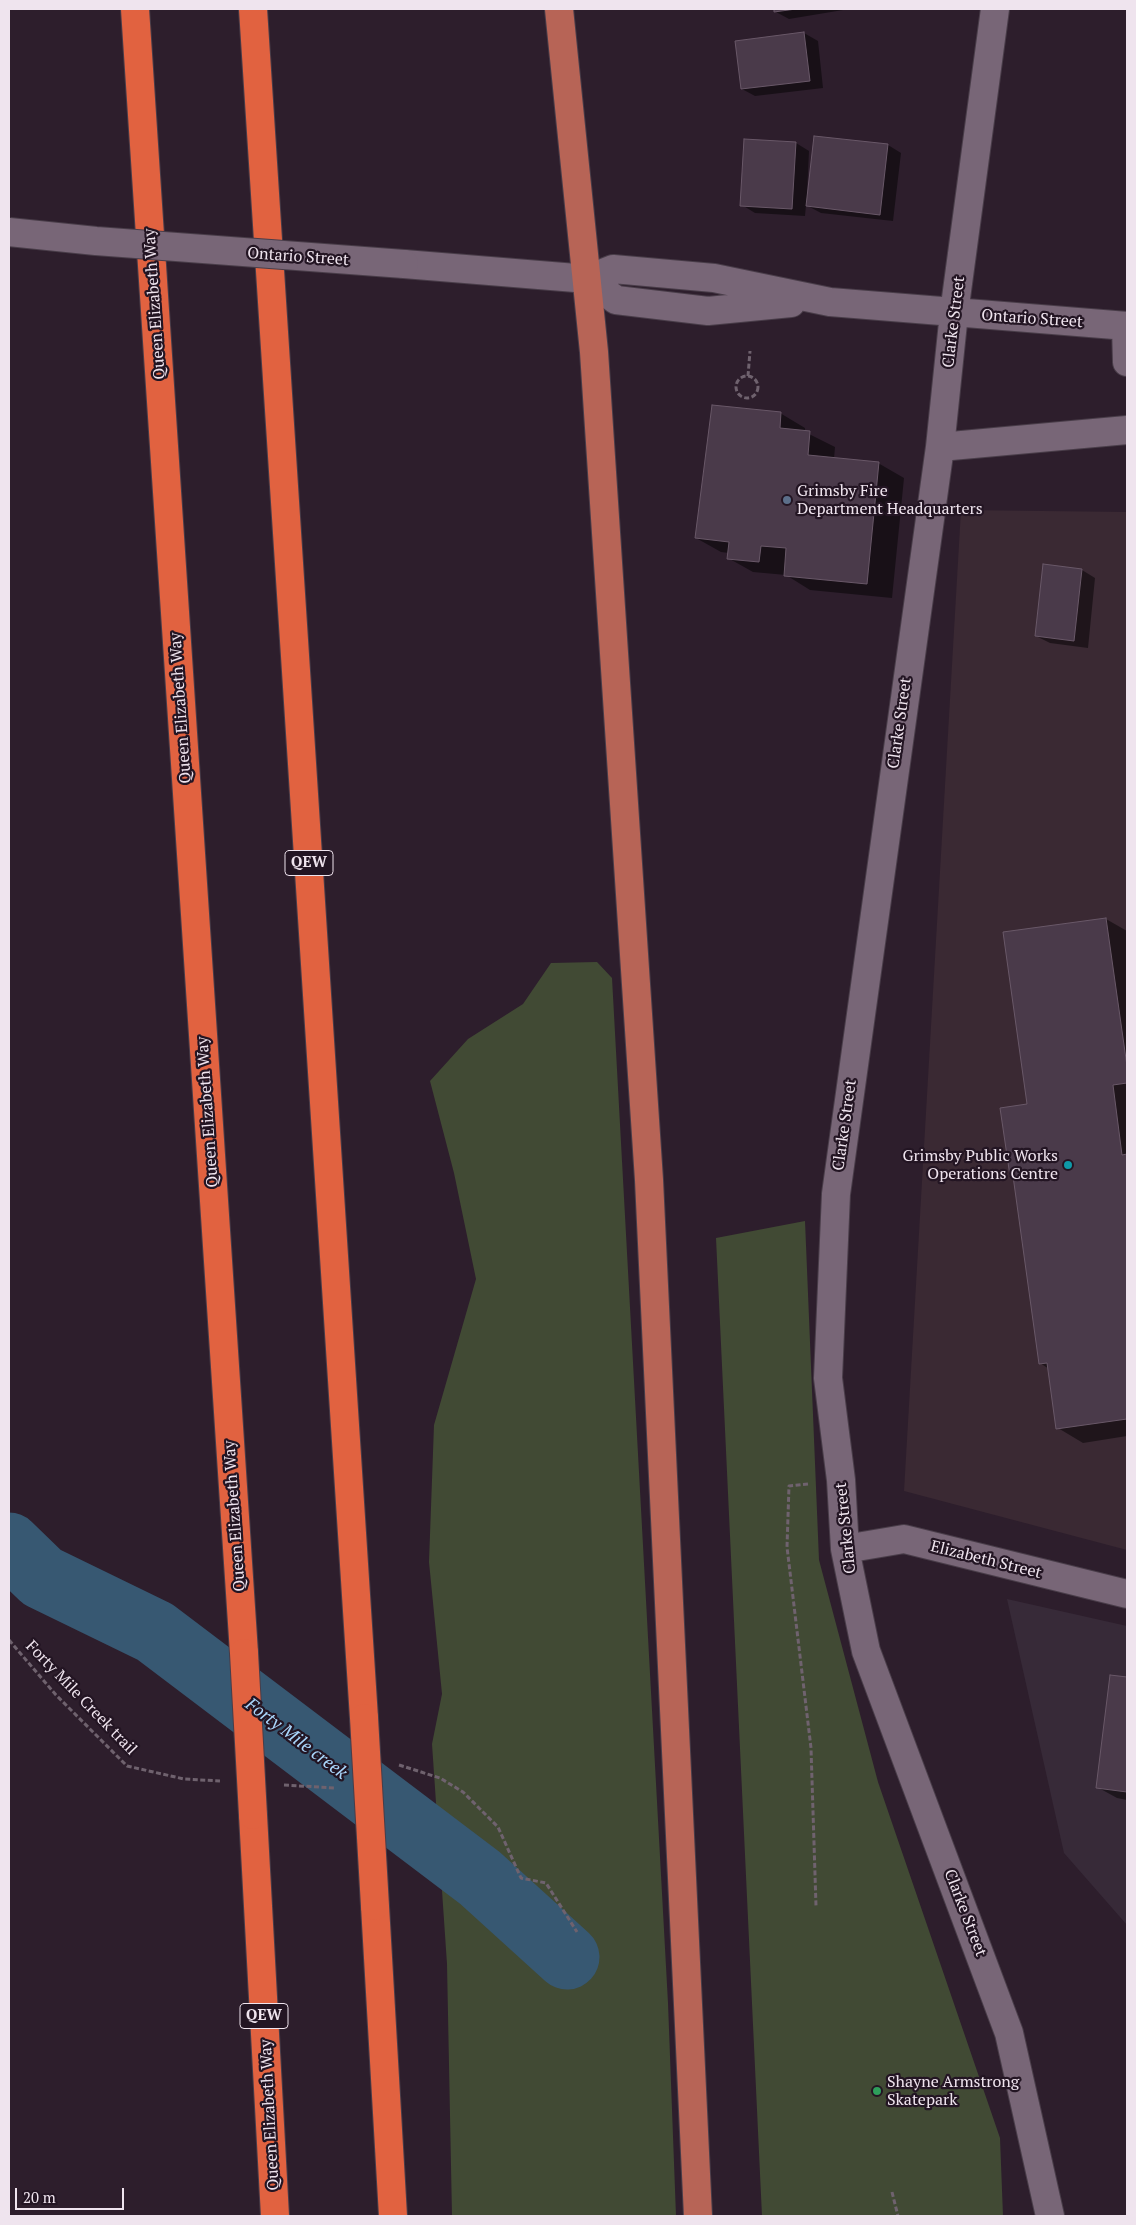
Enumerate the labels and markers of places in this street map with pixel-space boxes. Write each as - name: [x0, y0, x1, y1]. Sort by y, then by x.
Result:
- place label: Grimsby Fire Department Headquarters: [797, 481, 983, 519]
- marker: Grimsby Fire Department Headquarters: [781, 494, 793, 506]
- place label: Grimsby Public Works Operations Centre: [902, 1146, 1058, 1184]
- marker: Grimsby Public Works Operations Centre: [1062, 1159, 1074, 1171]
- place label: Shayne Armstrong Skatepark: [887, 2072, 1019, 2110]
- marker: Shayne Armstrong Skatepark: [871, 2085, 883, 2097]

